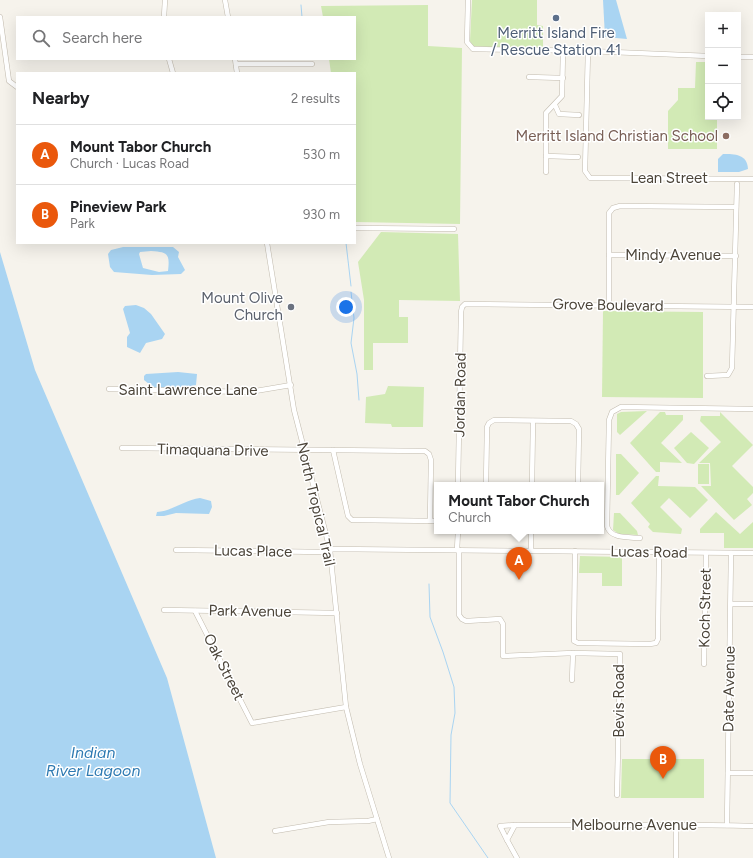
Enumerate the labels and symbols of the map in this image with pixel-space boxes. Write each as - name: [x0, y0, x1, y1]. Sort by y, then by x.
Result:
- marker: Merritt Island Fire / Rescue Station 41: [551, 13, 561, 23]
- place label: Merritt Island Fire / Rescue Station 41: [491, 24, 621, 59]
- place label: Merritt Island Christian School: [516, 127, 718, 145]
- marker: Merritt Island Christian School: [721, 131, 731, 141]
- street label: Lean Street: [630, 169, 708, 187]
- street label: Mindy Avenue: [625, 246, 721, 264]
- place label: Mount Olive Church: [201, 289, 283, 324]
- street label: Grove Boulevard: [552, 295, 664, 315]
- your location: [336, 297, 356, 317]
- marker: Mount Olive Church: [286, 302, 296, 312]
- street label: Jordan Road: [450, 353, 470, 437]
- street label: Saint Lawrence Lane: [119, 381, 257, 399]
- street label: Timaquana Drive: [157, 440, 269, 460]
- street label: North Tropical Trail: [293, 440, 339, 568]
- street label: Lucas Place: [214, 541, 292, 561]
- street label: Lucas Road: [610, 542, 688, 562]
- pin: A: [506, 547, 532, 580]
- street label: Koch Street: [695, 568, 715, 648]
- street label: Park Avenue: [208, 601, 292, 621]
- street label: Oak Street: [200, 631, 249, 704]
- street label: Date Avenue: [719, 646, 739, 732]
- street label: Bevis Road: [610, 664, 628, 738]
- water label: Indian River Lagoon: [46, 743, 140, 780]
- pin: B: [650, 746, 676, 779]
- street label: Melbourne Avenue: [571, 816, 697, 834]

